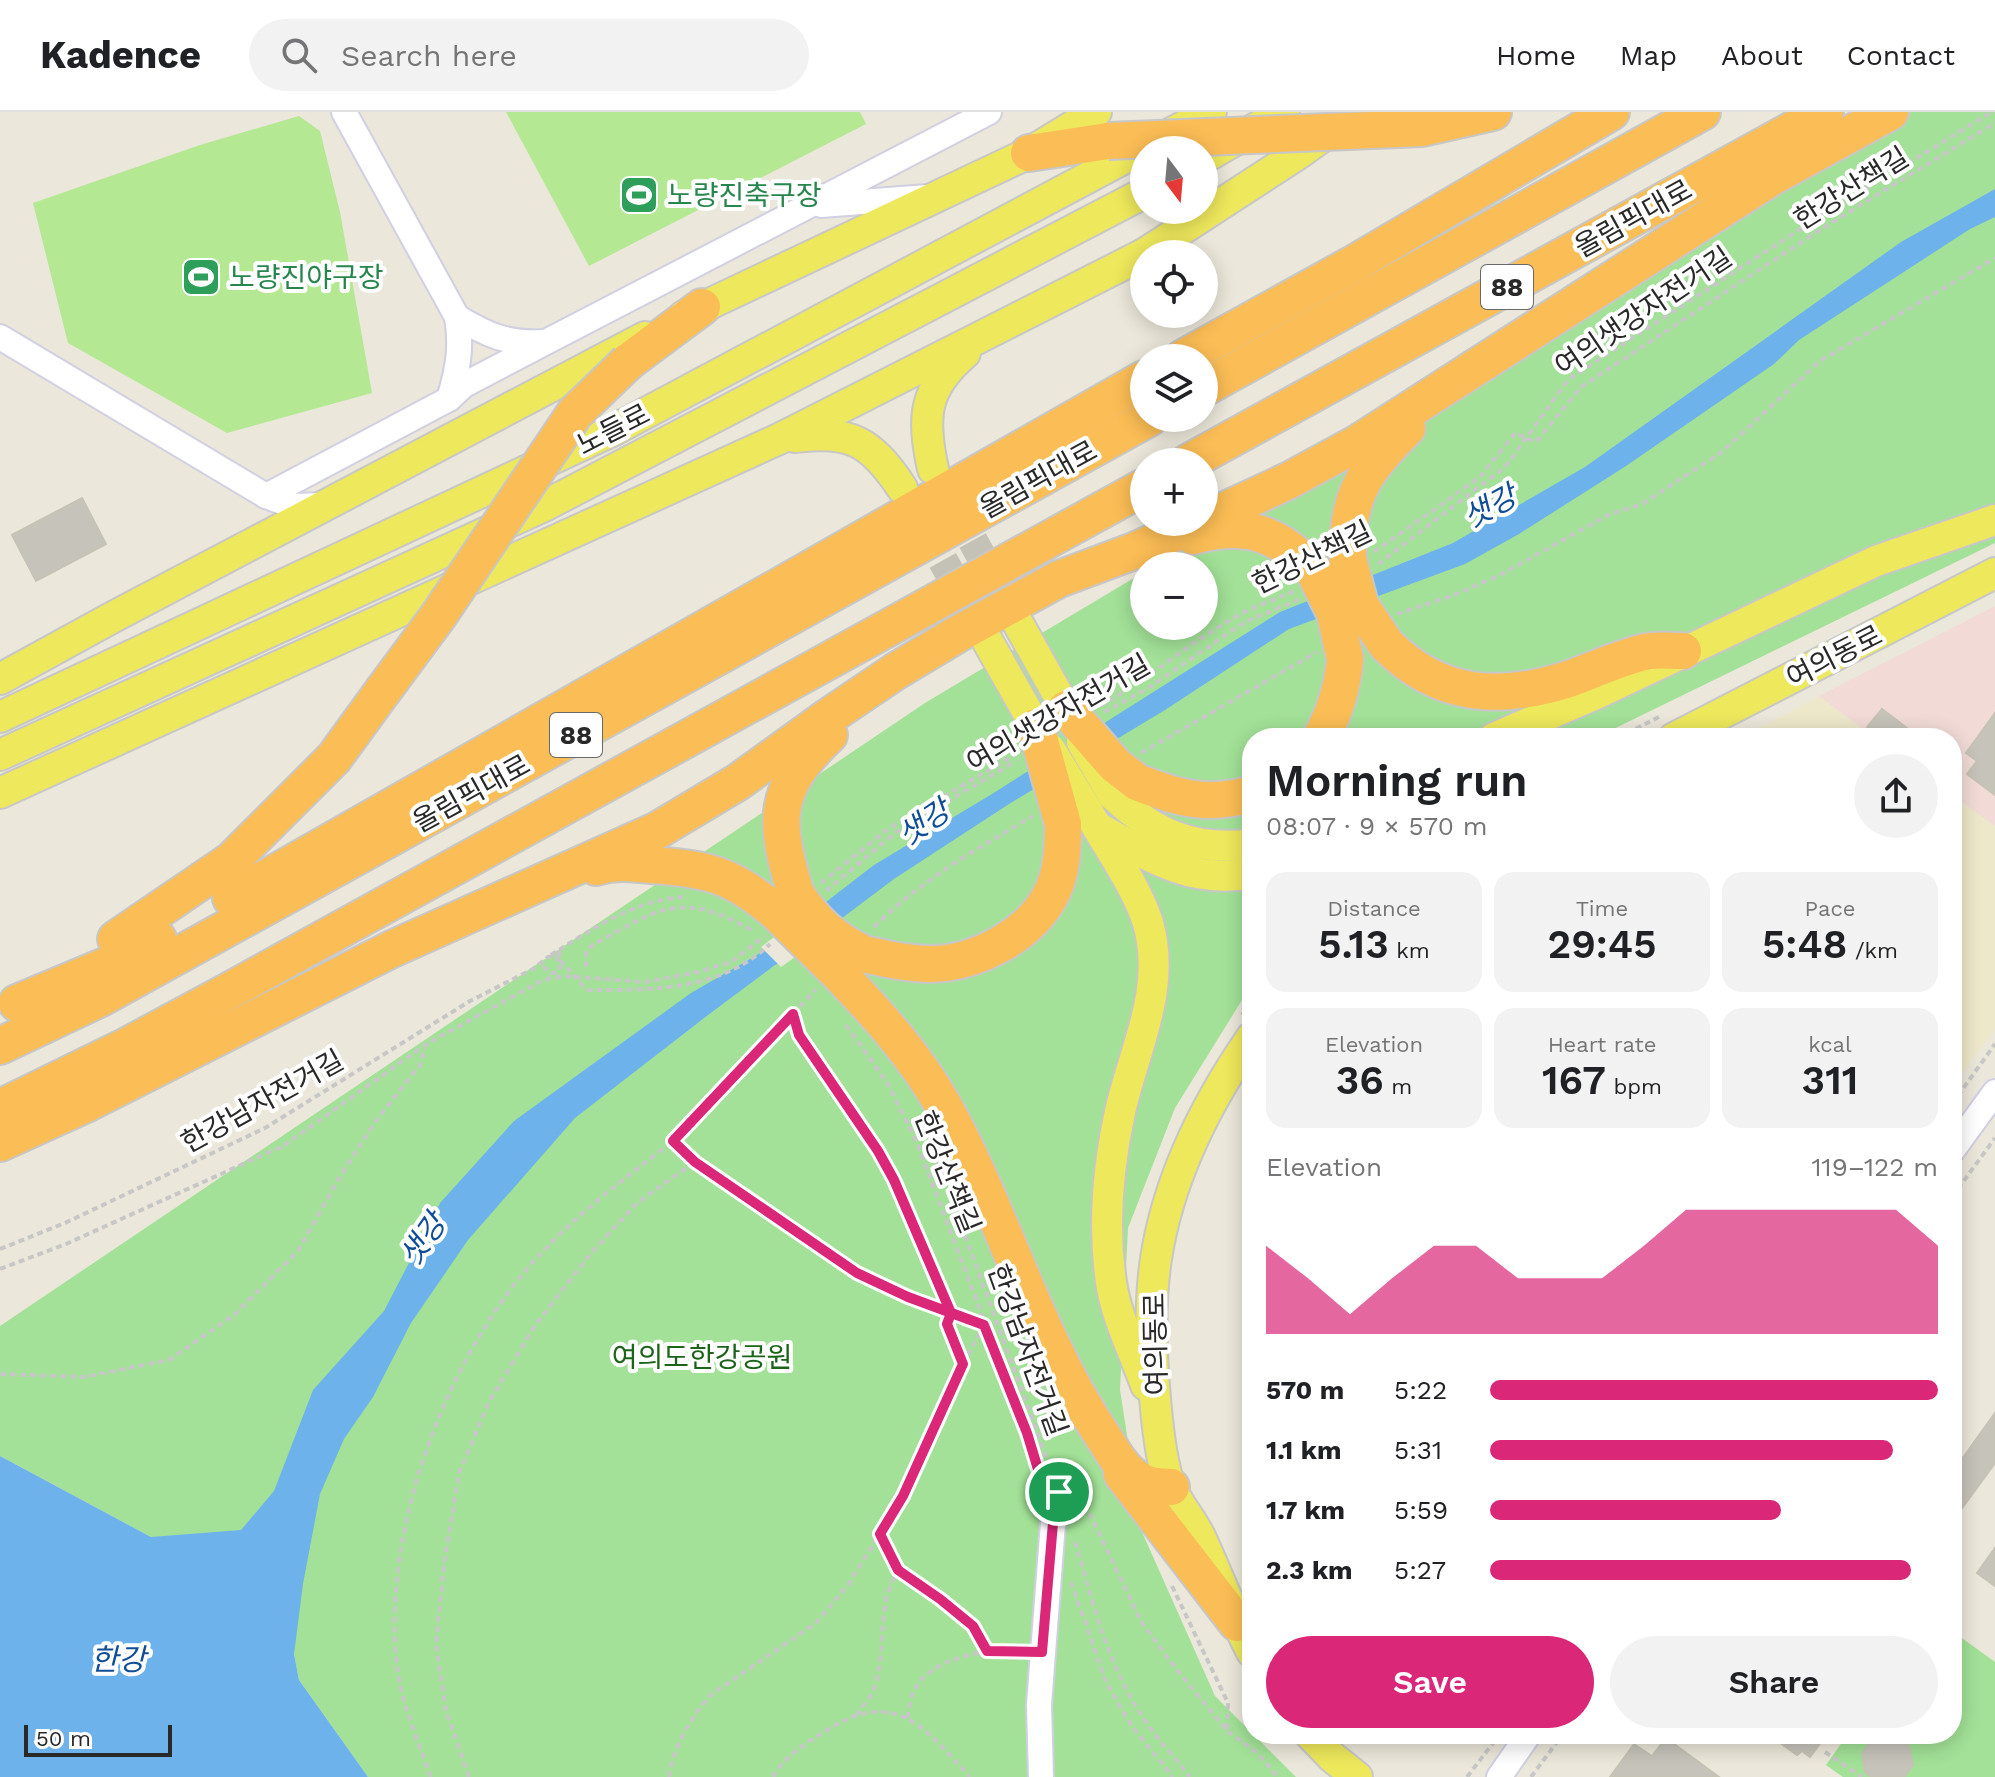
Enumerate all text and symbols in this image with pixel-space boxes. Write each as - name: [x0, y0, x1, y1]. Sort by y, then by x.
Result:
- search box: [249, 19, 809, 91]
- text: Kadence: [40, 33, 201, 77]
- icon: search: [277, 33, 321, 77]
- text: Search here: [341, 38, 517, 73]
- text: Home: [1496, 39, 1576, 72]
- text: Map: [1620, 39, 1677, 72]
- text: About: [1721, 39, 1803, 72]
- text: Contact: [1847, 39, 1955, 72]
- north arrow: [1130, 136, 1218, 224]
- map controls: [1130, 136, 1218, 640]
- street label: 한강산책길: [1788, 140, 1915, 237]
- street label: 올림픽대로: [1569, 173, 1698, 264]
- sports icon: 노량진축구장: [618, 174, 660, 216]
- place label: 노량진축구장: [667, 179, 822, 212]
- button: locate: [1130, 240, 1218, 328]
- street label: 여의샛강자전거길: [1549, 240, 1738, 383]
- sports icon: 노량진야구장: [180, 256, 222, 298]
- place label: 노량진야구장: [229, 261, 384, 294]
- road number: 88: [1481, 265, 1533, 309]
- button: layers: [1130, 344, 1218, 432]
- street label: 노들로: [571, 397, 655, 462]
- street label: 올림픽대로: [974, 434, 1103, 525]
- button: +: [1130, 448, 1218, 536]
- water label: 샛강: [1457, 477, 1525, 535]
- street label: 한강산책길: [1247, 514, 1377, 601]
- button: −: [1130, 552, 1218, 640]
- street label: 여의동로: [1781, 618, 1888, 695]
- street label: 여의샛강자전거길: [961, 648, 1156, 779]
- road number: 88: [550, 713, 602, 757]
- street label: 올림픽대로: [407, 748, 536, 839]
- button: share: [1854, 754, 1938, 838]
- text: Morning run: [1266, 755, 1527, 807]
- water label: 샛강: [891, 791, 959, 853]
- text: 08:07 · 9 × 570 m: [1266, 811, 1487, 841]
- text: Distance: [1327, 896, 1421, 921]
- text: Time: [1576, 896, 1628, 921]
- text: Pace: [1805, 896, 1855, 921]
- text: 5.13: [1318, 921, 1389, 968]
- text: 29:45: [1548, 921, 1656, 968]
- text: 5:48: [1762, 921, 1847, 968]
- text: km: [1389, 938, 1430, 963]
- text: /km: [1847, 938, 1898, 963]
- text: Elevation: [1325, 1032, 1423, 1057]
- text: Heart rate: [1548, 1032, 1656, 1057]
- text: kcal: [1808, 1032, 1852, 1057]
- street label: 한강남자전거길: [175, 1043, 349, 1160]
- text: 36: [1336, 1057, 1384, 1104]
- text: 167: [1542, 1057, 1606, 1104]
- text: 311: [1802, 1057, 1858, 1104]
- text: m: [1384, 1074, 1412, 1099]
- text: bpm: [1606, 1074, 1662, 1099]
- street label: 한강산책길: [908, 1106, 987, 1238]
- text: Elevation: [1266, 1152, 1382, 1182]
- text: 119–122 m: [1811, 1152, 1938, 1182]
- water label: 샛강: [392, 1204, 455, 1272]
- street label: 한강남자전거길: [981, 1260, 1074, 1441]
- street label: 여의동로: [1138, 1292, 1173, 1396]
- park label: 여의도한강공원: [612, 1341, 792, 1374]
- text: 570 m: [1266, 1375, 1344, 1405]
- text: 5:22: [1394, 1375, 1447, 1405]
- text: 1.1 km: [1266, 1435, 1341, 1465]
- text: 5:31: [1394, 1435, 1442, 1465]
- pin: [1025, 1458, 1093, 1526]
- icon: arrive: [1037, 1470, 1081, 1514]
- text: 1.7 km: [1266, 1495, 1345, 1525]
- text: 5:59: [1394, 1495, 1448, 1525]
- text: 2.3 km: [1266, 1555, 1353, 1585]
- text: 5:27: [1394, 1555, 1446, 1585]
- button: Save: [1266, 1636, 1594, 1728]
- button: Share: [1610, 1636, 1938, 1728]
- water label: 한강: [90, 1642, 149, 1677]
- scale bar: [24, 1721, 172, 1757]
- text: 50 m: [36, 1726, 91, 1751]

